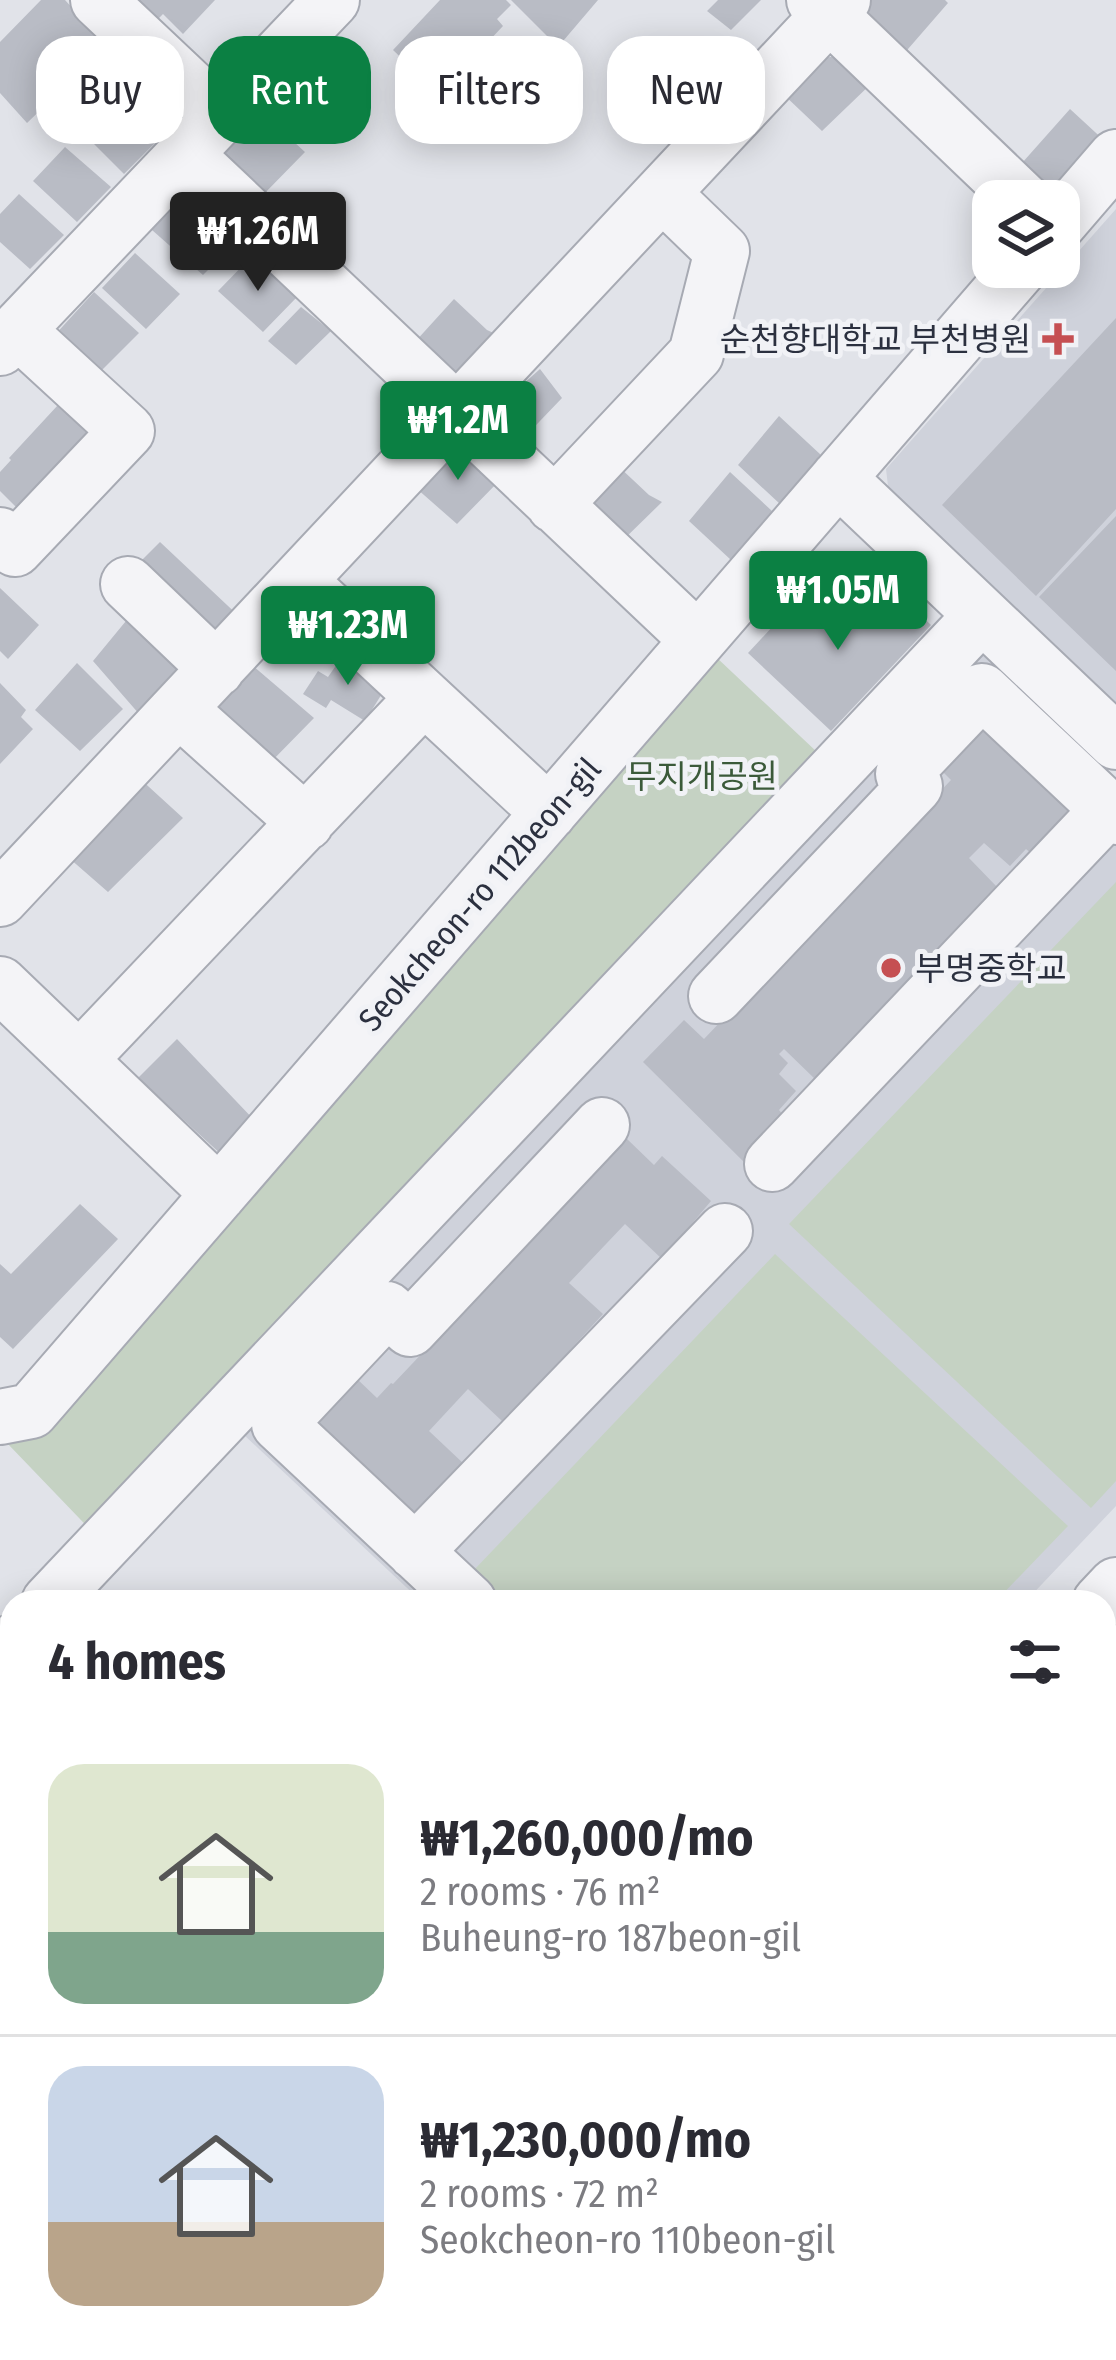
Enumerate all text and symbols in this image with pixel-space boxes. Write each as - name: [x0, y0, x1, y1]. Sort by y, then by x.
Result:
- chip: Buy: [36, 36, 184, 144]
- chip: Rent: [208, 36, 371, 144]
- chip: Filters: [395, 36, 583, 144]
- chip: New: [607, 36, 765, 144]
- map controls: [972, 180, 1080, 288]
- button: layers: [972, 180, 1080, 288]
- pin: ₩1.26M: [160, 192, 356, 294]
- text: ₩1.26M: [197, 208, 319, 254]
- place label: 순천향대학교 부천병원: [720, 320, 1031, 360]
- marker: 순천향대학교 부천병원: [1042, 323, 1074, 355]
- pin: ₩1.2M: [374, 381, 542, 483]
- text: ₩1.2M: [407, 397, 509, 443]
- pin: ₩1.05M: [740, 551, 936, 653]
- text: ₩1.05M: [776, 567, 900, 613]
- pin: ₩1.23M: [250, 586, 446, 688]
- text: ₩1.23M: [288, 602, 408, 648]
- street label: Seokcheon-ro 112beon-gil: [350, 750, 609, 1039]
- park label: 무지개공원: [626, 757, 778, 797]
- place label: 부명중학교: [915, 949, 1067, 989]
- marker: 부명중학교: [878, 955, 904, 981]
- icon: filters: [1002, 1629, 1068, 1695]
- text: 4 homes: [48, 1631, 226, 1693]
- text: ₩1,260,000/mo: [420, 1807, 753, 1869]
- icon: home: [144, 1812, 288, 1956]
- text: 2 rooms · 76 m²: [420, 1869, 660, 1915]
- text: Buheung-ro 187beon-gil: [420, 1915, 801, 1961]
- text: ₩1,230,000/mo: [420, 2109, 751, 2171]
- icon: home: [144, 2114, 288, 2258]
- text: 2 rooms · 72 m²: [420, 2171, 659, 2217]
- text: Seokcheon-ro 110beon-gil: [420, 2217, 835, 2263]

